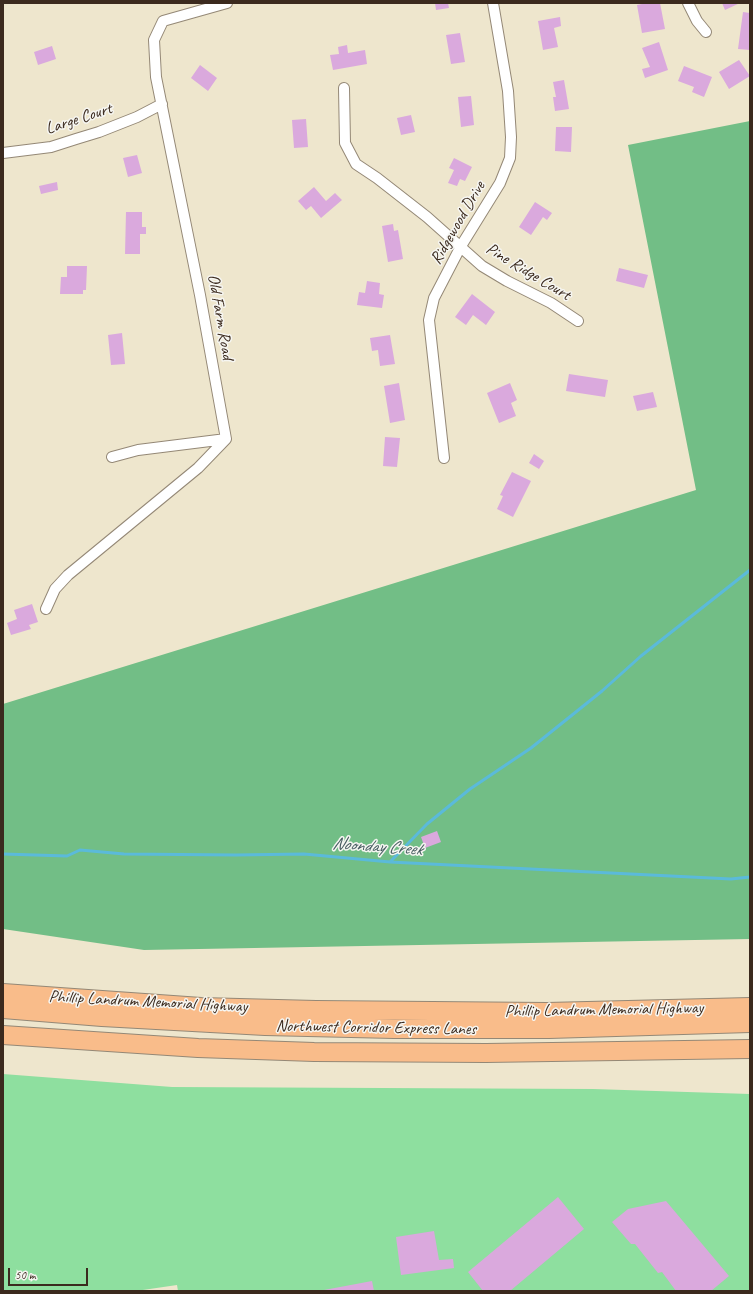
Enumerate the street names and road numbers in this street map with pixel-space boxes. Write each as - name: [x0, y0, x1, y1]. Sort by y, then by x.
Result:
- street label: Large Court: [43, 99, 115, 139]
- street label: Ridgewood Drive: [426, 178, 490, 268]
- street label: Pine Ridge Court: [482, 239, 574, 305]
- street label: Old Farm Road: [202, 273, 238, 361]
- street label: Phillip Landrum Memorial Highway: [48, 987, 248, 1017]
- street label: Phillip Landrum Memorial Highway: [504, 998, 704, 1022]
- street label: Northwest Corridor Express Lanes: [276, 1016, 476, 1040]

